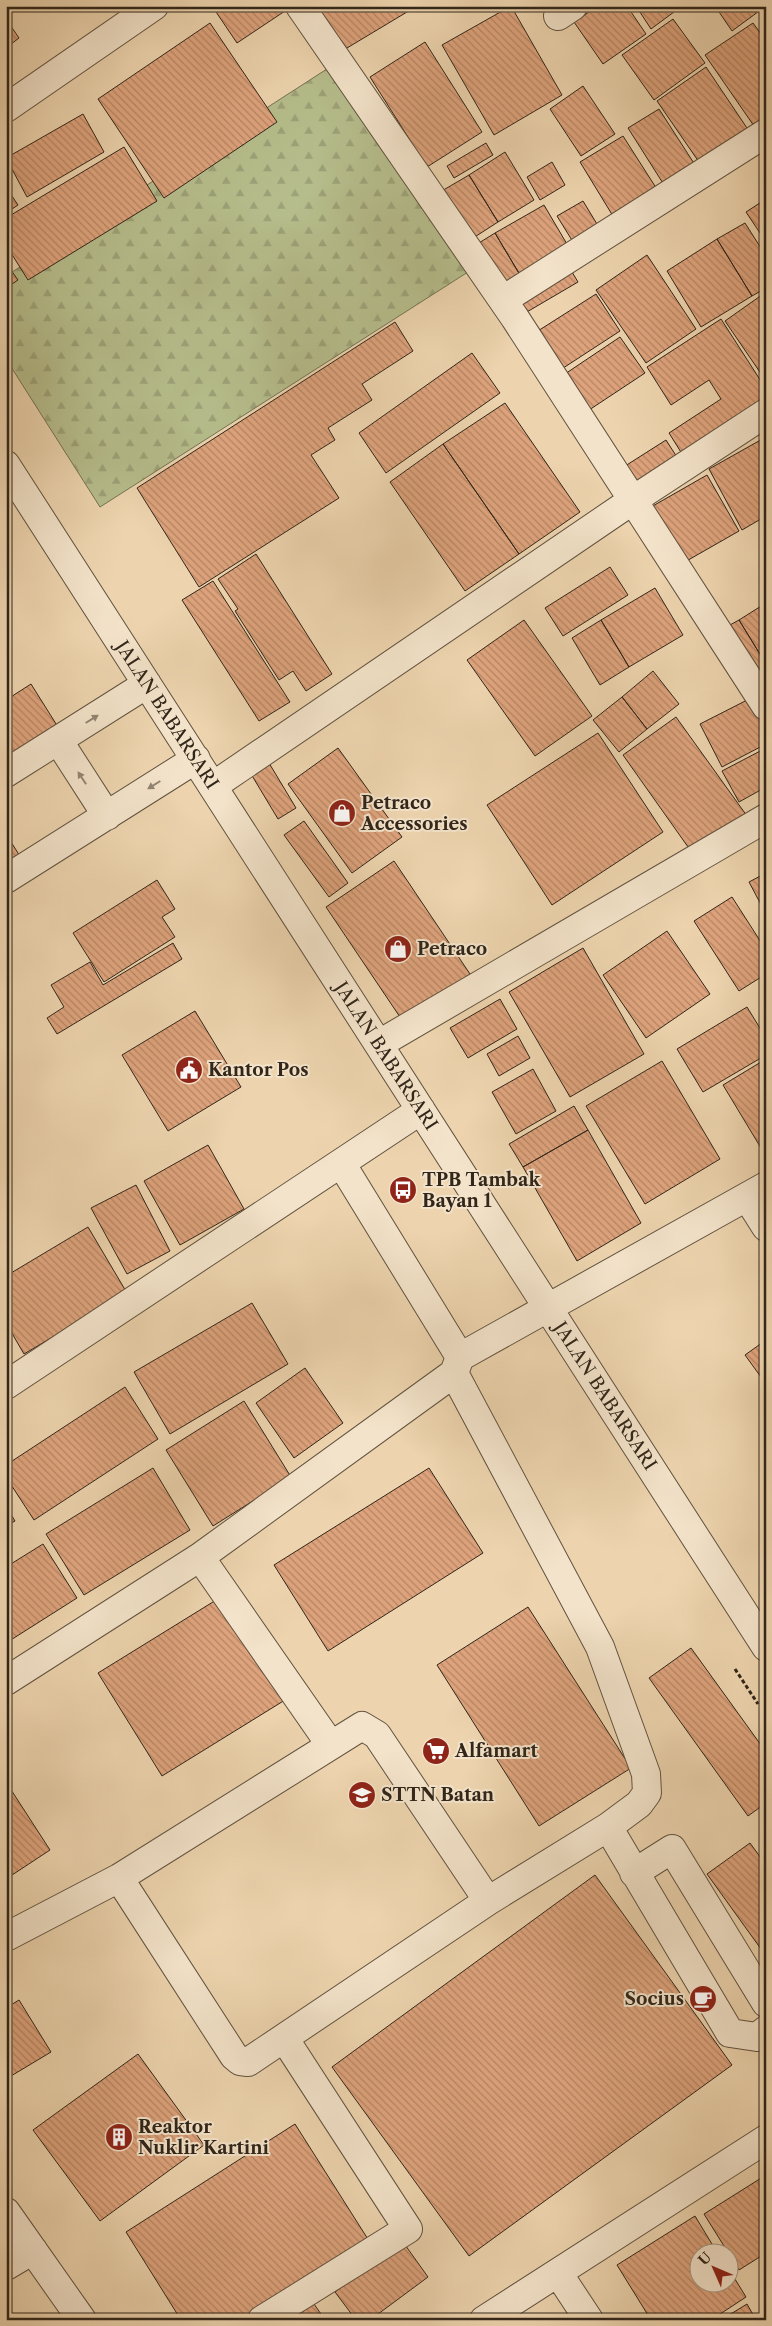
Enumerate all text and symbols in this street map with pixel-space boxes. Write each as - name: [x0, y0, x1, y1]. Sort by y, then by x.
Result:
- street label: JALAN BABARSARI: [109, 634, 223, 793]
- one-way arrow: [85, 714, 98, 724]
- one-way arrow: [77, 771, 87, 785]
- one-way arrow: [148, 781, 161, 790]
- place label: Petraco Accessories: [360, 792, 468, 835]
- shop icon: Petraco Accessories: [327, 798, 357, 828]
- shop icon: Petraco: [383, 934, 413, 964]
- place label: Petraco: [417, 938, 487, 960]
- street label: JALAN BABARSARI: [328, 975, 442, 1134]
- public building icon: Kantor Pos: [174, 1055, 204, 1085]
- place label: Kantor Pos: [208, 1059, 309, 1081]
- place label: TPB Tambak Bayan 1: [422, 1169, 541, 1212]
- bus stop icon: TPB Tambak Bayan 1: [388, 1175, 418, 1205]
- street label: JALAN BABARSARI: [547, 1315, 661, 1474]
- supermarket icon: Alfamart: [421, 1736, 451, 1766]
- place label: Alfamart: [454, 1740, 538, 1762]
- school or university icon: STTN Batan: [347, 1780, 377, 1810]
- place label: STTN Batan: [381, 1784, 495, 1806]
- cafe icon: Socius: [688, 1984, 718, 2014]
- place label: Socius: [624, 1988, 684, 2010]
- place label: Reaktor Nuklir Kartini: [138, 2116, 270, 2159]
- building icon: Reaktor Nuklir Kartini: [104, 2122, 134, 2152]
- north arrow: [690, 2244, 740, 2294]
- text: U: [694, 2248, 716, 2269]

